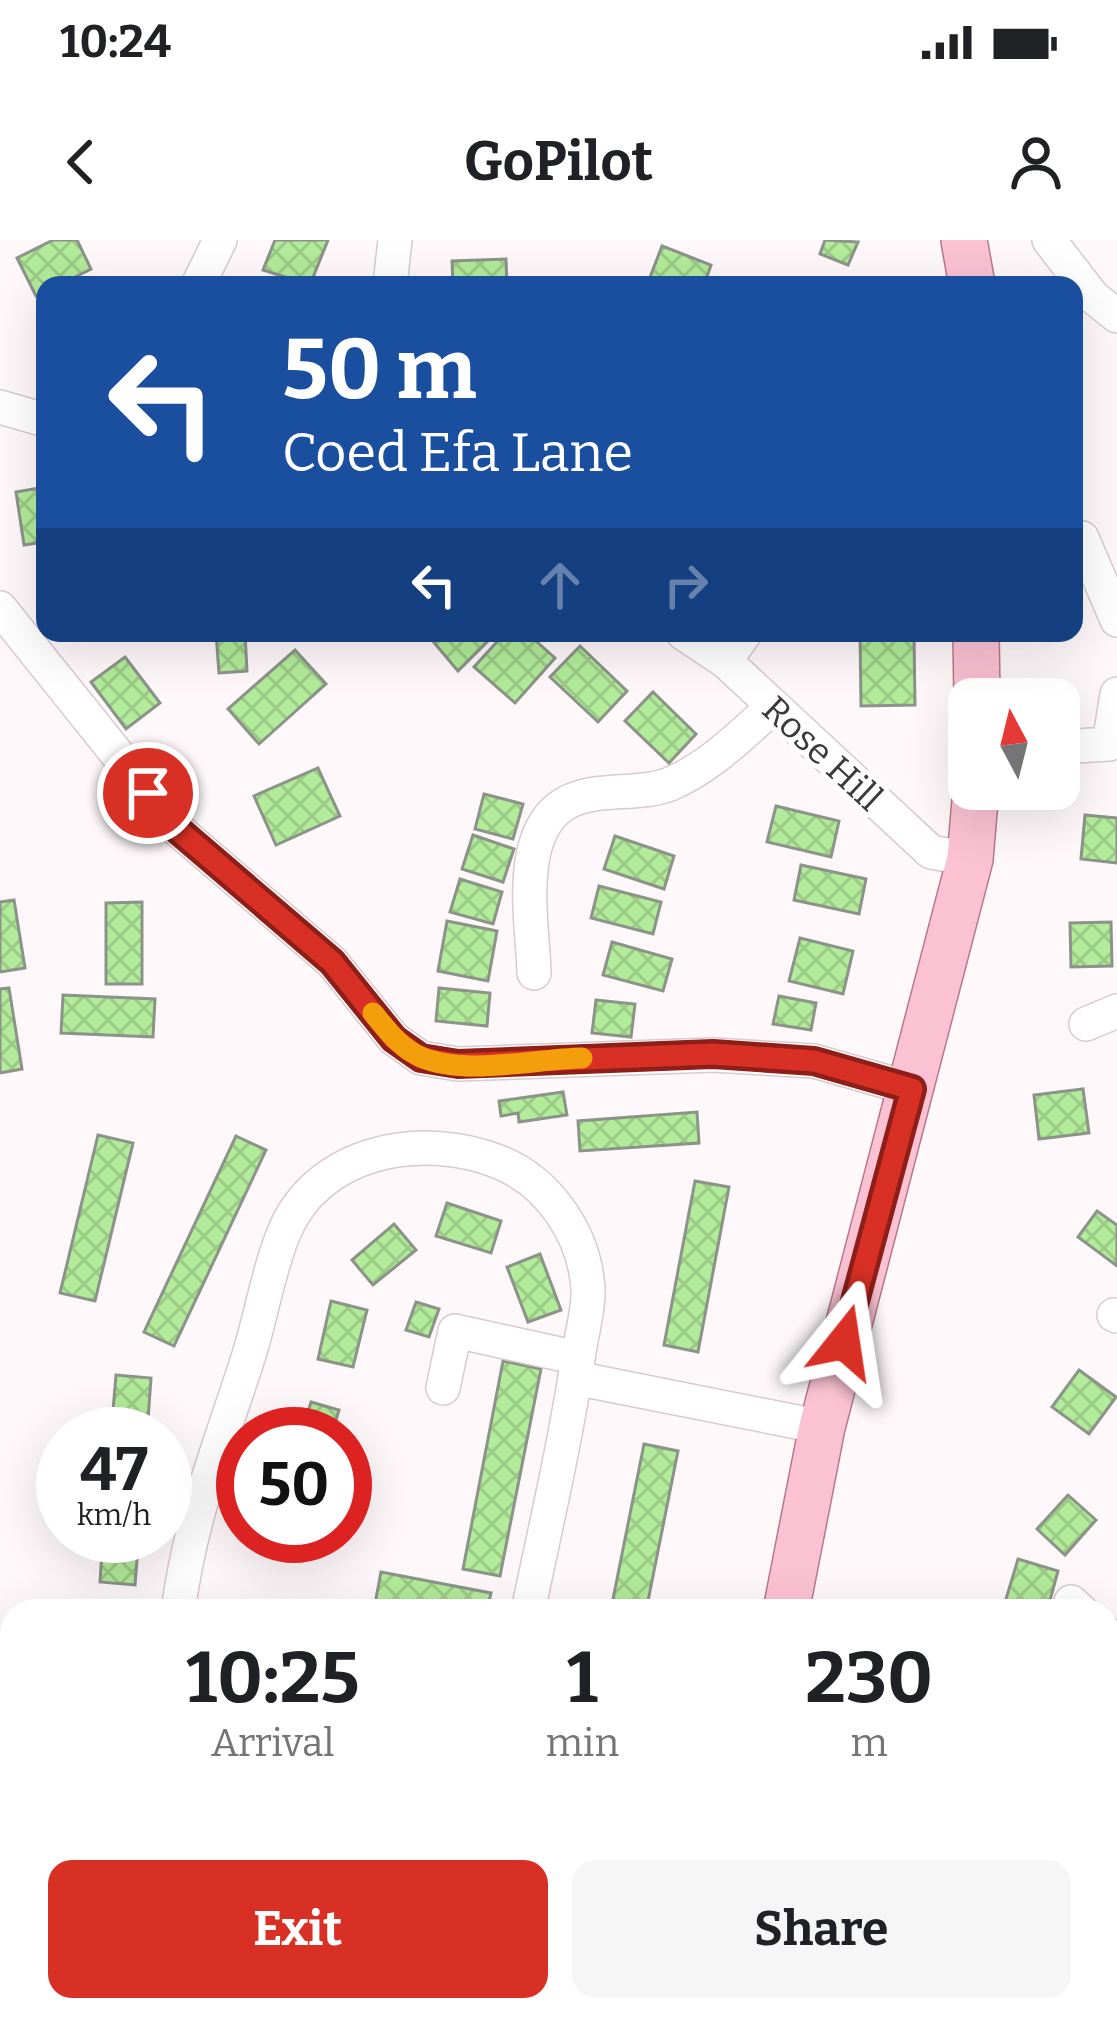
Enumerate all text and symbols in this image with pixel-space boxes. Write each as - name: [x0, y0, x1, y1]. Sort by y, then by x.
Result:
- text: 10:24: [60, 15, 171, 69]
- icon: back: [48, 129, 114, 195]
- icon: person: [1003, 129, 1069, 195]
- text: GoPilot: [464, 130, 653, 194]
- text: 50 m: [282, 319, 477, 420]
- icon: left: [84, 324, 240, 480]
- text: Coed Efa Lane: [282, 421, 633, 485]
- icon: left: [401, 552, 467, 618]
- icon: ahead: [527, 552, 593, 618]
- icon: right: [653, 552, 719, 618]
- north arrow: [948, 678, 1080, 810]
- map controls: [948, 678, 1080, 810]
- street label: Rose Hill: [753, 687, 891, 820]
- pin: [97, 742, 199, 844]
- icon: arrive: [115, 760, 181, 826]
- position arrow: [781, 1279, 907, 1405]
- speed limit sign: 50: [216, 1407, 372, 1563]
- text: 47: [80, 1434, 148, 1506]
- text: km/h: [77, 1497, 151, 1533]
- text: 10:25: [186, 1635, 360, 1721]
- text: 1: [567, 1635, 598, 1721]
- text: 230: [805, 1635, 933, 1721]
- text: Arrival: [211, 1720, 335, 1766]
- text: min: [546, 1720, 619, 1766]
- text: m: [850, 1720, 888, 1766]
- button: Exit: [48, 1860, 548, 1998]
- button: Share: [572, 1860, 1071, 1998]

